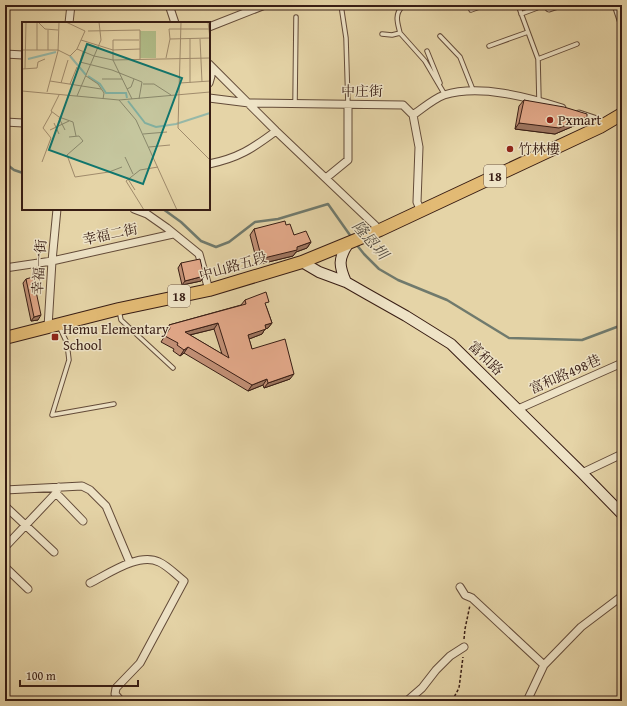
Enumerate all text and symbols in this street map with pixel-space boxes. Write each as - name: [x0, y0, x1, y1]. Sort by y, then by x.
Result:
- inset map: [22, 22, 210, 210]
- street label: 中庄街: [341, 81, 383, 101]
- place label: Pxmart: [558, 110, 601, 130]
- marker: Pxmart: [545, 115, 555, 125]
- place label: 竹林樓: [518, 139, 560, 159]
- marker: 竹林樓: [505, 144, 515, 154]
- road number: 18: [484, 165, 506, 187]
- water label: 隆恩圳: [348, 216, 395, 266]
- street label: 幸福二街: [81, 218, 139, 250]
- street label: 幸福一街: [27, 238, 51, 296]
- street label: 中山路五段: [197, 247, 269, 285]
- road number: 18: [168, 285, 190, 307]
- place label: Hemu Elementary School: [63, 319, 169, 355]
- marker: Hemu Elementary School: [50, 332, 60, 342]
- street label: 富和路: [464, 336, 508, 380]
- street label: 富和路498巷: [526, 349, 604, 399]
- scale bar: [20, 662, 138, 688]
- text: 100 m: [26, 667, 56, 684]

